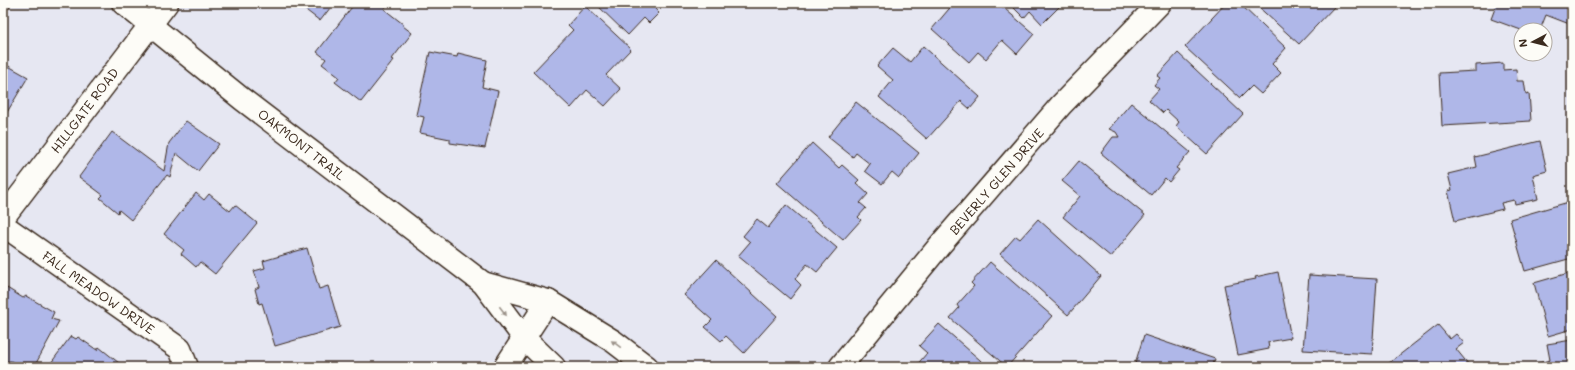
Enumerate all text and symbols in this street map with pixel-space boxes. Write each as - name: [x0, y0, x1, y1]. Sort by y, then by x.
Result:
- north arrow: [1513, 22, 1553, 62]
- text: N: [1515, 38, 1531, 48]
- street label: HILLGATE ROAD: [46, 64, 122, 156]
- street label: OAKMONT TRAIL: [255, 105, 349, 183]
- street label: BEVERLY GLEN DRIVE: [945, 124, 1047, 238]
- street label: FALL MEADOW DRIVE: [40, 247, 158, 337]
- one-way arrow: [499, 305, 507, 316]
- one-way arrow: [611, 340, 621, 348]

